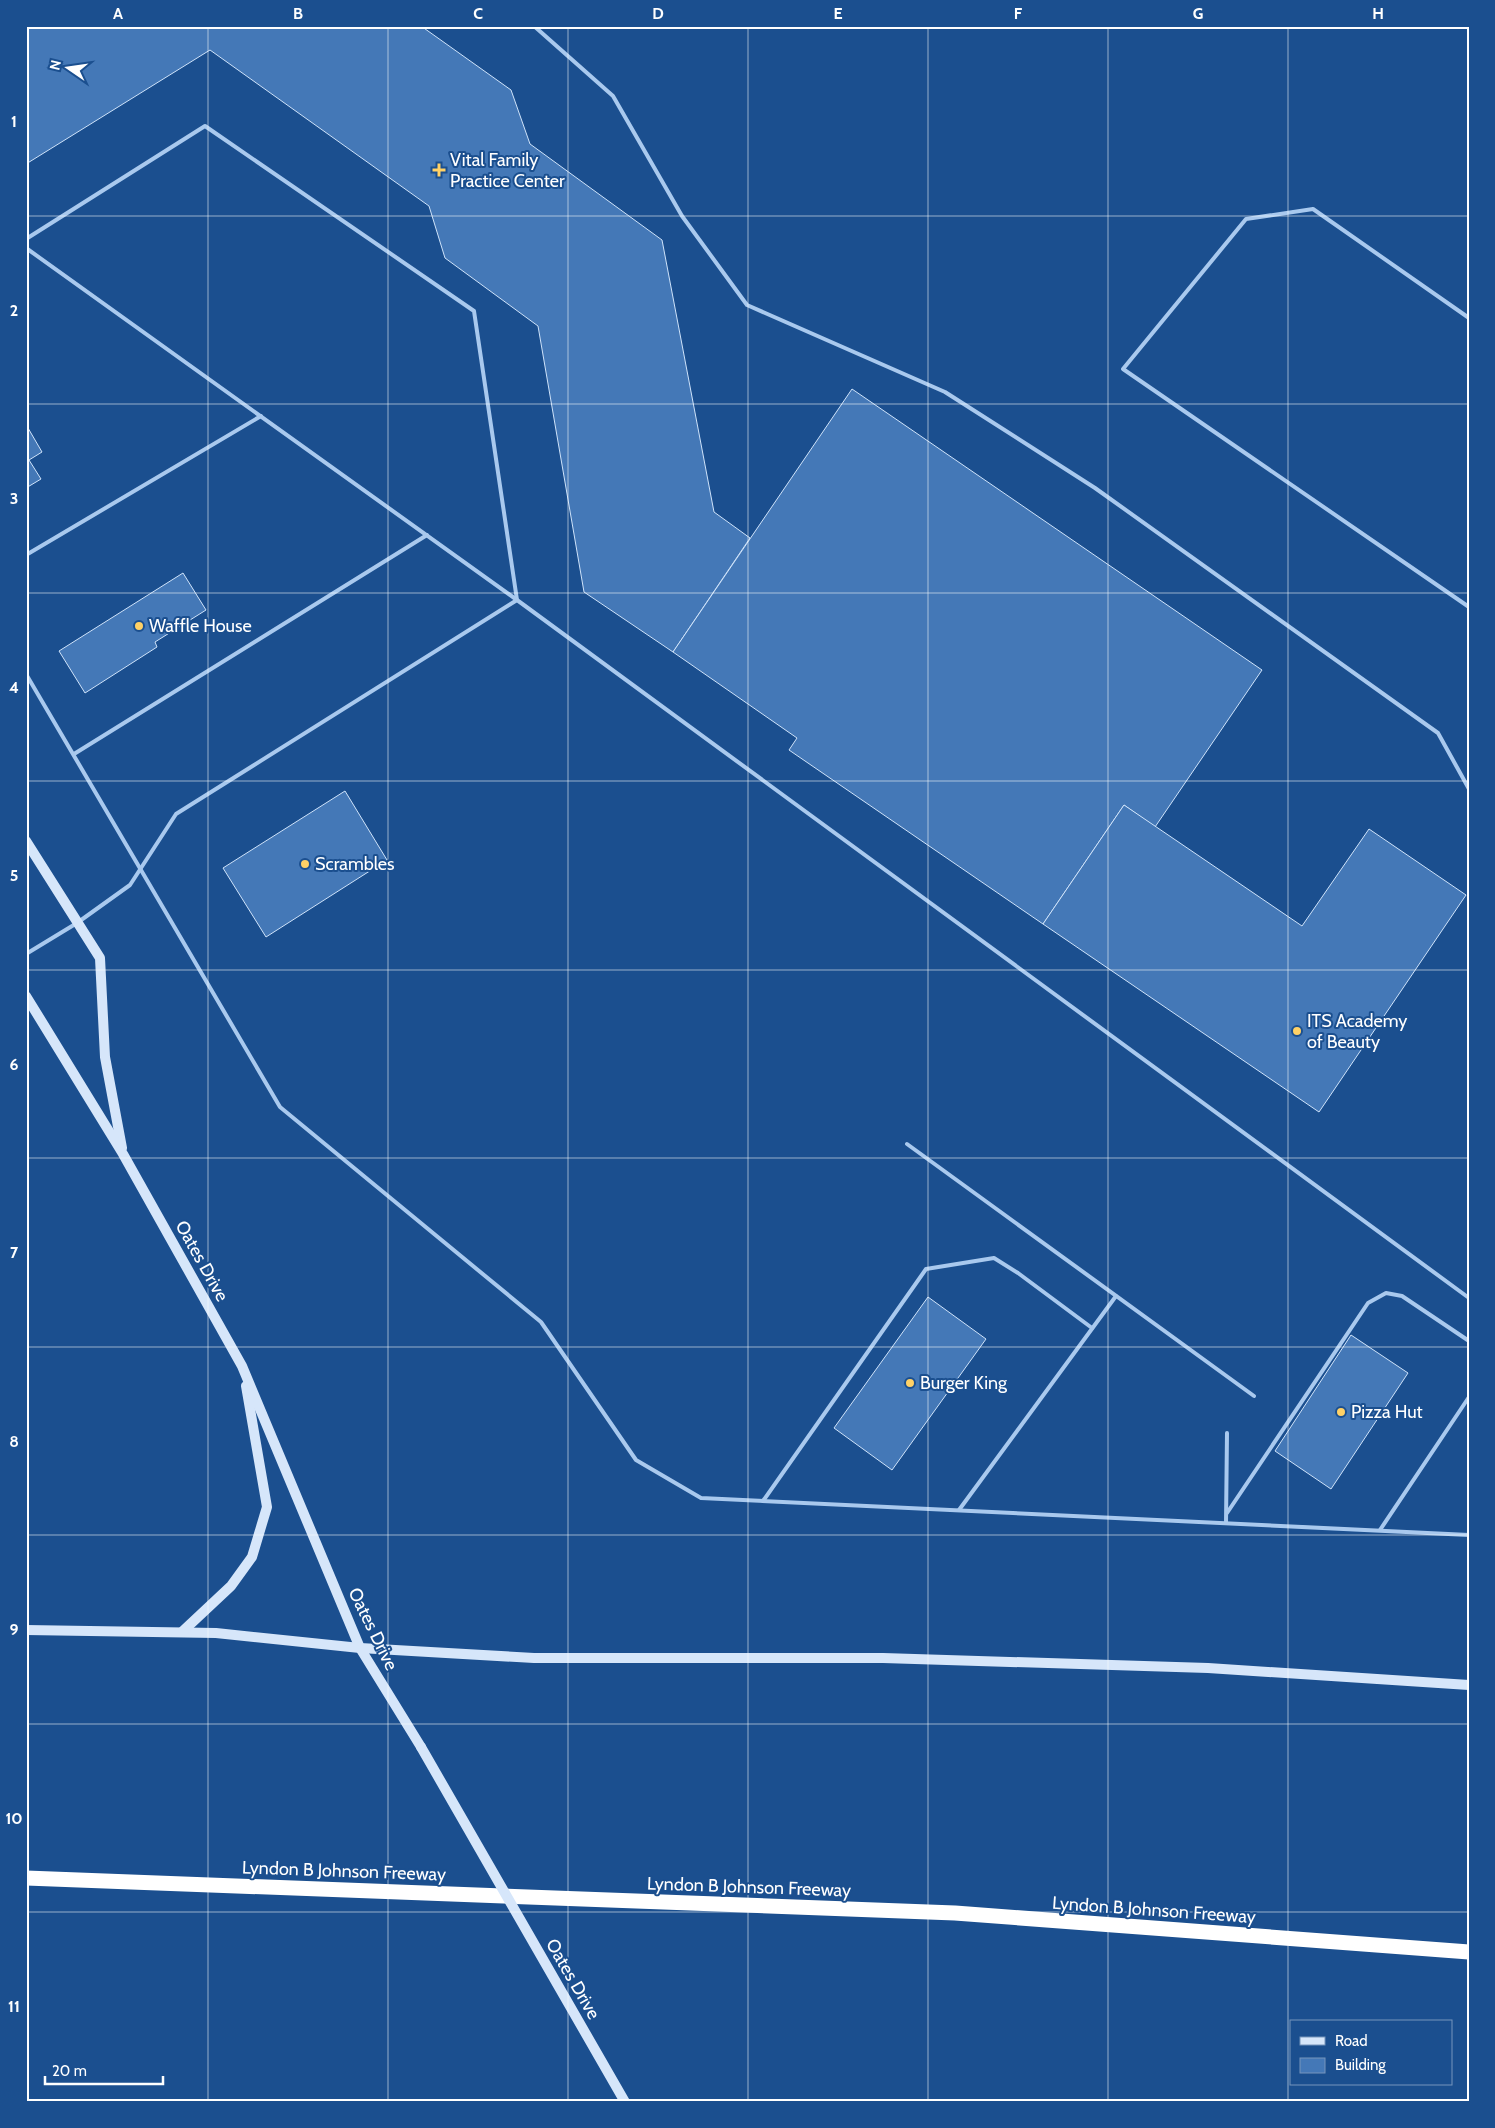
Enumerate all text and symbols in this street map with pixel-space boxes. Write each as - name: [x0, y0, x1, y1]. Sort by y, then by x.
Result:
- text: A: [113, 4, 123, 23]
- text: B: [293, 4, 303, 23]
- text: C: [473, 4, 483, 23]
- text: D: [652, 4, 664, 23]
- text: E: [833, 4, 843, 23]
- text: F: [1014, 4, 1023, 23]
- text: G: [1193, 4, 1203, 23]
- text: H: [1372, 4, 1384, 23]
- north arrow: [42, 42, 92, 92]
- text: N: [45, 58, 65, 72]
- text: 1: [11, 112, 17, 131]
- place label: Vital Family Practice Center: [450, 149, 565, 192]
- marker: Vital Family Practice Center: [432, 163, 446, 177]
- text: 2: [10, 301, 18, 320]
- text: 3: [10, 489, 18, 508]
- place label: Waffle House: [149, 615, 252, 637]
- marker: Waffle House: [133, 620, 145, 632]
- text: 4: [9, 678, 19, 697]
- place label: Scrambles: [315, 853, 395, 875]
- marker: Scrambles: [299, 858, 311, 870]
- text: 5: [10, 866, 18, 885]
- place label: ITS Academy of Beauty: [1307, 1010, 1407, 1053]
- marker: ITS Academy of Beauty: [1291, 1025, 1303, 1037]
- text: 6: [10, 1055, 19, 1074]
- street label: Oates Drive: [171, 1217, 233, 1305]
- text: 7: [10, 1243, 19, 1262]
- place label: Burger King: [920, 1372, 1008, 1394]
- marker: Burger King: [904, 1377, 916, 1389]
- place label: Pizza Hut: [1351, 1401, 1423, 1423]
- marker: Pizza Hut: [1335, 1406, 1347, 1418]
- text: 8: [9, 1432, 19, 1451]
- street label: Oates Drive: [344, 1584, 402, 1674]
- text: 9: [10, 1620, 19, 1639]
- text: 10: [5, 1809, 23, 1828]
- street label: Lyndon B Johnson Freeway: [242, 1856, 446, 1886]
- street label: Lyndon B Johnson Freeway: [647, 1872, 851, 1902]
- street label: Lyndon B Johnson Freeway: [1051, 1892, 1257, 1928]
- street label: Oates Drive: [541, 1935, 605, 2023]
- text: 11: [8, 1997, 20, 2016]
- legend: [1290, 2020, 1452, 2086]
- text: Road: [1335, 2032, 1368, 2050]
- scale bar: [45, 2053, 162, 2085]
- text: Building: [1335, 2056, 1386, 2074]
- text: 20 m: [52, 2062, 87, 2080]

